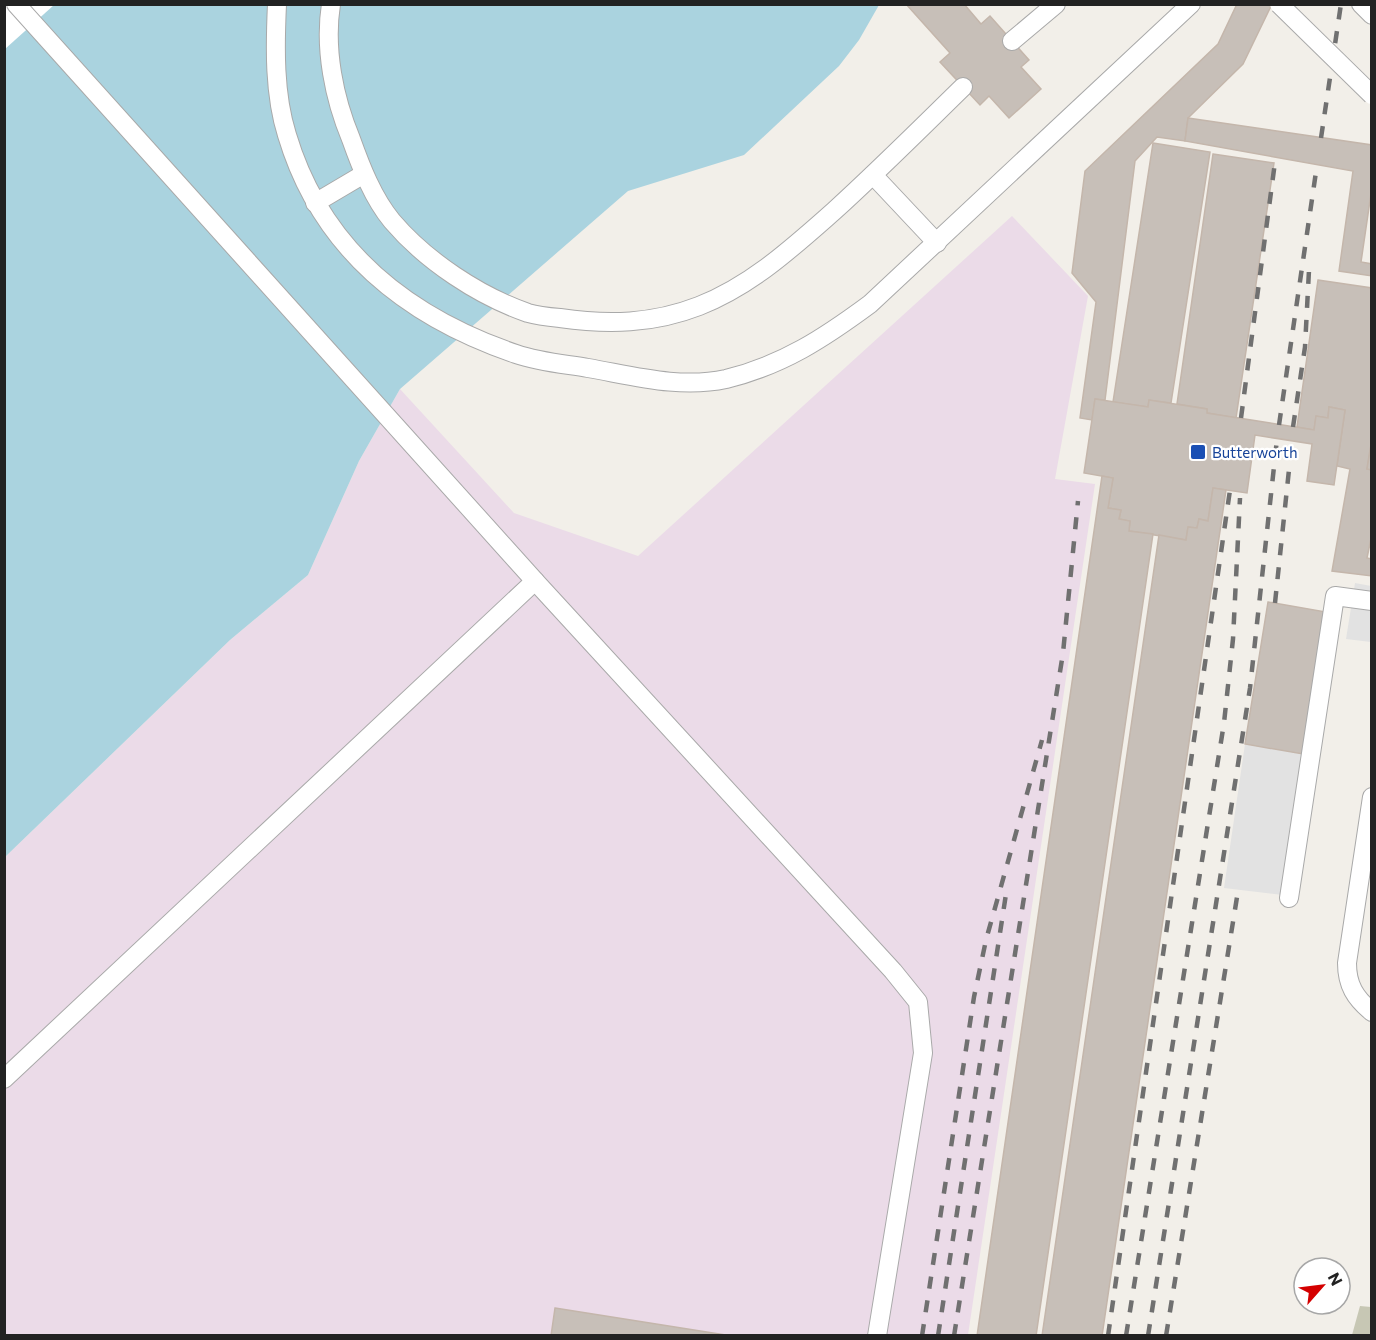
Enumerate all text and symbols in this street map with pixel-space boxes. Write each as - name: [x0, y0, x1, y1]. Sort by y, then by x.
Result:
- marker: Butterworth: [1189, 443, 1207, 461]
- place label: Butterworth: [1212, 443, 1298, 461]
- north arrow: [1292, 1256, 1352, 1316]
- text: N: [1324, 1269, 1347, 1288]

